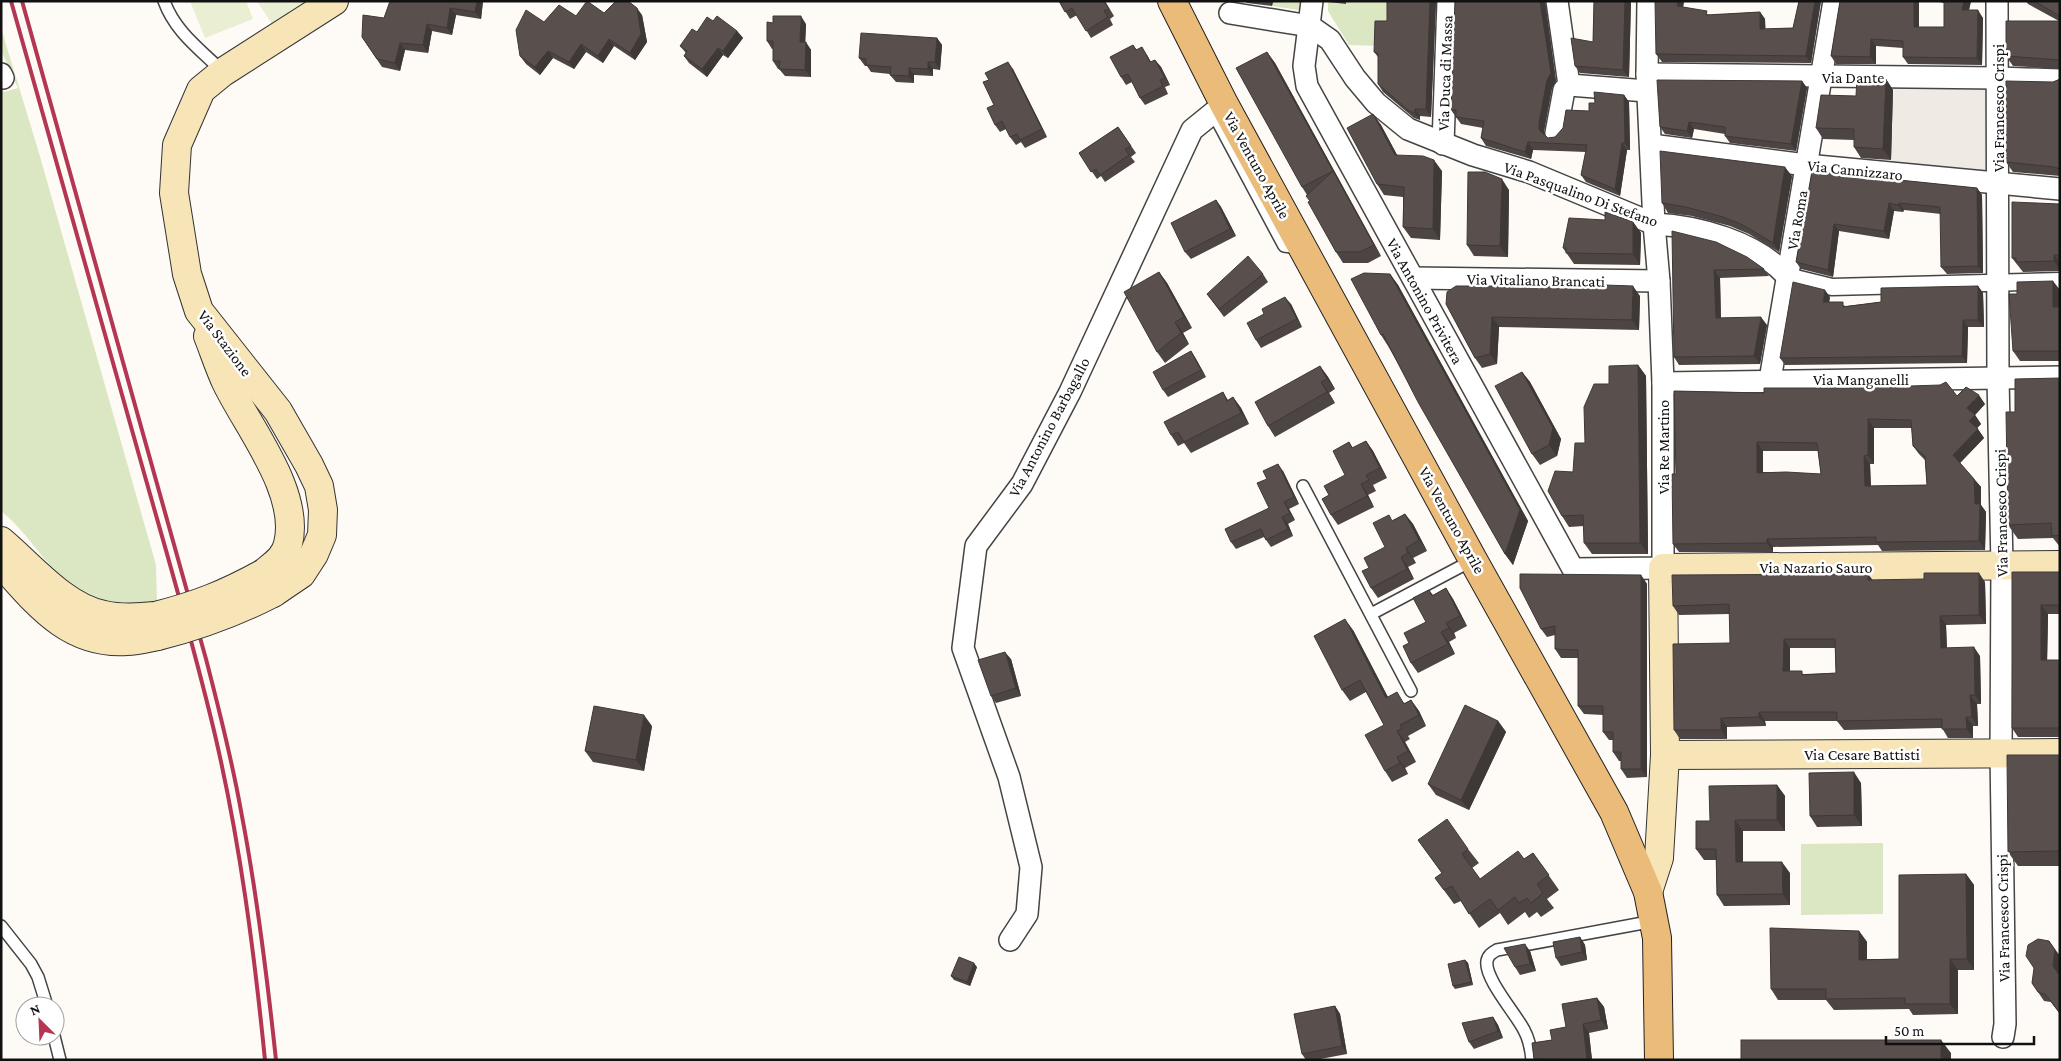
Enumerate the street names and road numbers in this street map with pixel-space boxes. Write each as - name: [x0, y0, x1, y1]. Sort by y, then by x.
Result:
- street label: Via Duca di Massa: [1434, 14, 1456, 131]
- street label: Via Francesco Crispi: [1990, 44, 2008, 172]
- street label: Via Dante: [1822, 69, 1884, 86]
- street label: Via Ventuno Aprile: [1220, 109, 1293, 222]
- street label: Via Cannizzaro: [1806, 157, 1904, 183]
- street label: Via Pasqualino Di Stefano: [1501, 158, 1661, 231]
- street label: Via Roma: [1783, 188, 1811, 251]
- street label: Via Antonino Privitera: [1383, 235, 1467, 367]
- street label: Via Vitaliano Brancati: [1467, 270, 1605, 290]
- street label: Via Stazione: [195, 307, 255, 379]
- street label: Via Antonino Barbagallo: [1005, 354, 1094, 500]
- street label: Via Manganelli: [1813, 371, 1909, 389]
- street label: Via Re Martino: [1655, 400, 1672, 494]
- street label: Via Francesco Crispi: [1991, 449, 2012, 577]
- street label: Via Ventuno Aprile: [1415, 464, 1488, 577]
- street label: Via Nazario Sauro: [1760, 559, 1873, 576]
- street label: Via Cesare Battisti: [1804, 746, 1920, 763]
- street label: Via Francesco Crispi: [1993, 854, 2014, 982]

